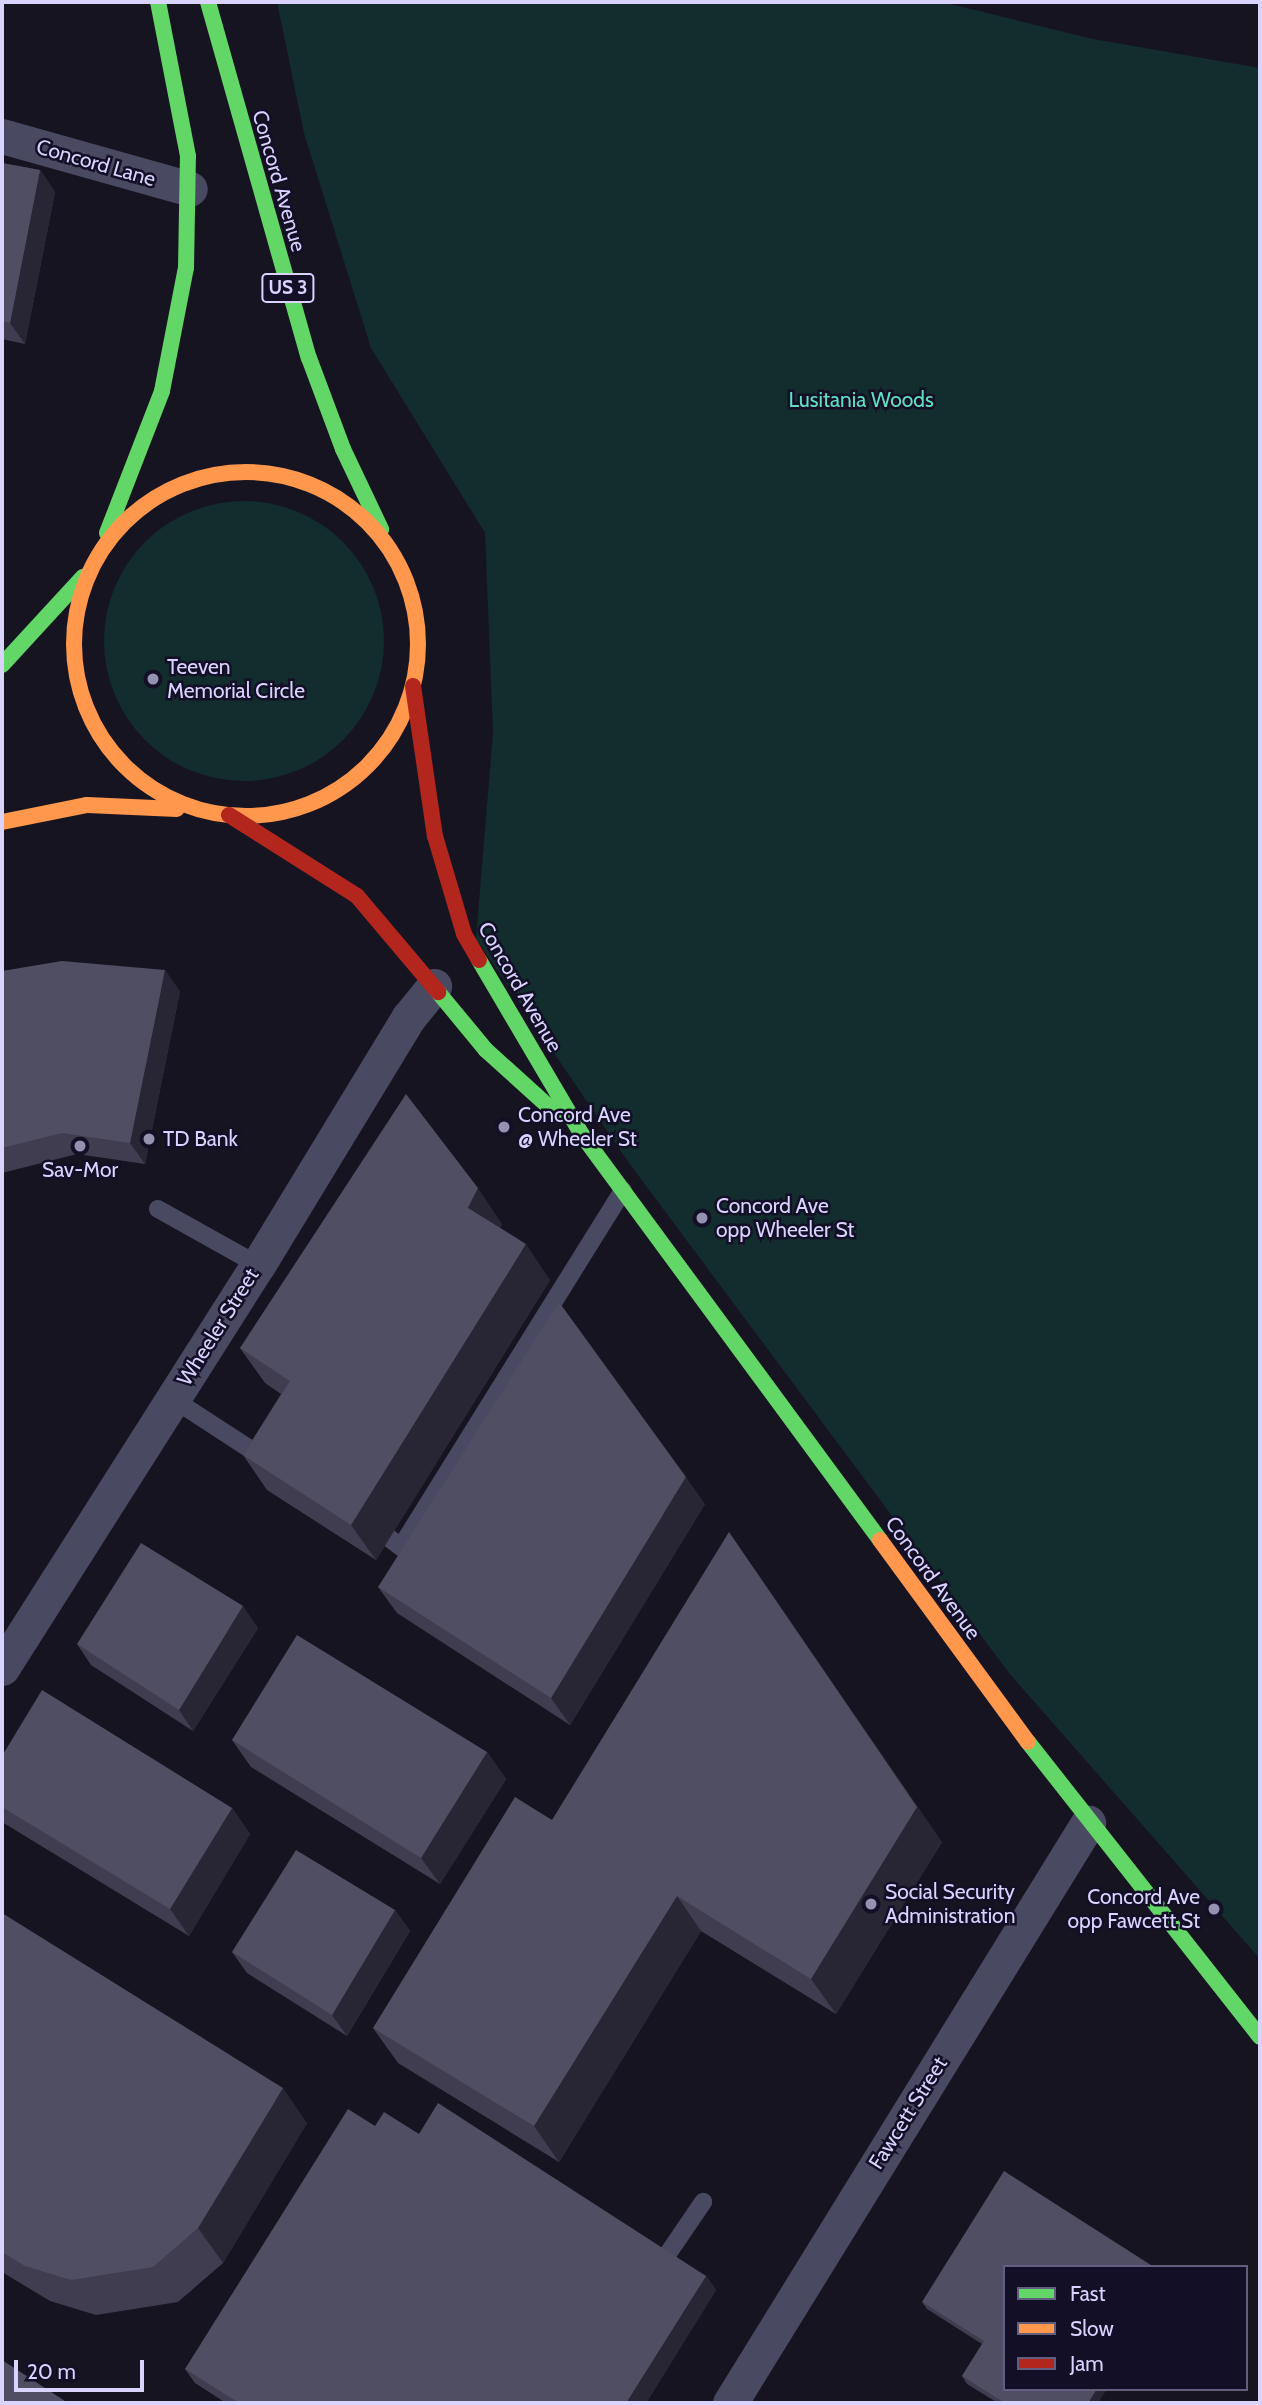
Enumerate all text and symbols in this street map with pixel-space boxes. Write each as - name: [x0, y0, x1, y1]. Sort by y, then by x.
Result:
- street label: Concord Avenue: [247, 107, 311, 255]
- street label: Concord Lane: [34, 134, 158, 192]
- road number: US 3: [260, 272, 316, 304]
- park label: Lusitania Woods: [788, 387, 934, 413]
- place label: Teeven Memorial Circle: [167, 654, 305, 704]
- marker: Teeven Memorial Circle: [145, 671, 161, 687]
- street label: Concord Avenue: [473, 917, 567, 1057]
- place label: Concord Ave @ Wheeler St: [518, 1102, 637, 1152]
- marker: Concord Ave @ Wheeler St: [496, 1119, 512, 1135]
- place label: TD Bank: [163, 1126, 238, 1152]
- marker: TD Bank: [141, 1131, 157, 1147]
- marker: Sav-Mor: [72, 1138, 88, 1154]
- place label: Sav-Mor: [42, 1157, 118, 1183]
- place label: Concord Ave opp Wheeler St: [716, 1193, 854, 1243]
- marker: Concord Ave opp Wheeler St: [694, 1210, 710, 1226]
- street label: Wheeler Street: [172, 1264, 264, 1390]
- street label: Concord Avenue: [880, 1511, 986, 1645]
- place label: Social Security Administration: [885, 1879, 1015, 1929]
- place label: Concord Ave opp Fawcett St: [1068, 1884, 1200, 1934]
- marker: Social Security Administration: [863, 1896, 879, 1912]
- marker: Concord Ave opp Fawcett St: [1206, 1901, 1222, 1917]
- street label: Fawcett Street: [863, 2052, 953, 2174]
- legend: [1003, 2265, 1248, 2391]
- text: Fast: [1070, 2281, 1106, 2306]
- text: Slow: [1070, 2316, 1114, 2341]
- scale bar: [18, 2346, 147, 2390]
- text: Jam: [1070, 2351, 1104, 2376]
- text: 20 m: [27, 2359, 76, 2384]

